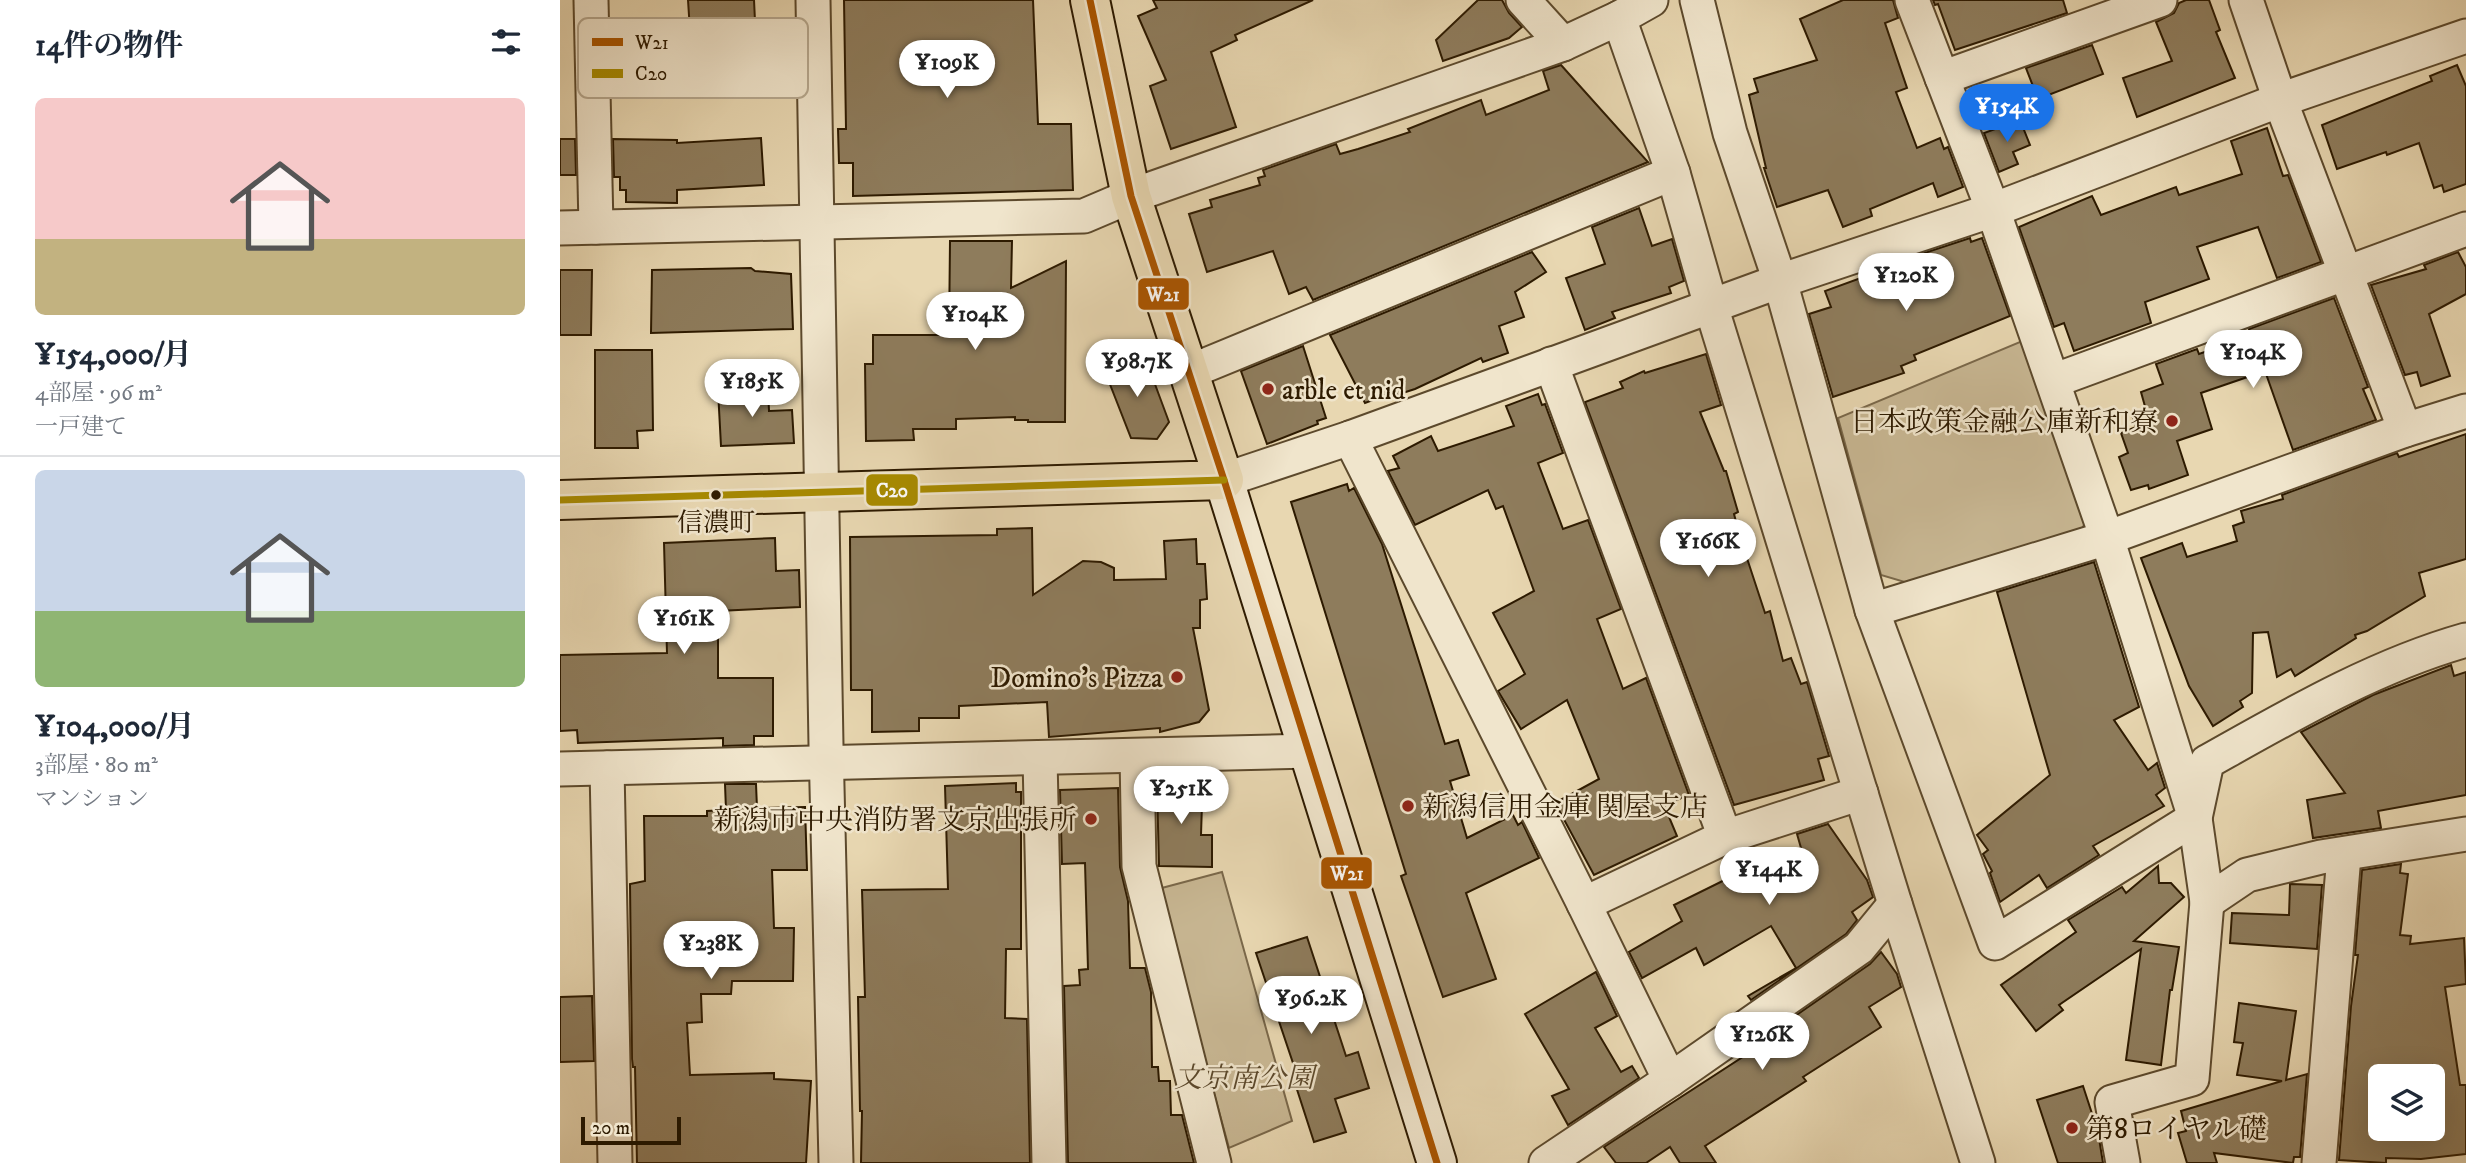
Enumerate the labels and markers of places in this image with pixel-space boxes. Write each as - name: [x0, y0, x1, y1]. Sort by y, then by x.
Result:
- pin: ¥109K: [898, 41, 996, 100]
- pin: ¥154K: [1958, 85, 2056, 144]
- pin: ¥120K: [1857, 254, 1955, 313]
- pin: ¥104K: [926, 292, 1024, 352]
- pin: ¥104K: [2204, 330, 2302, 390]
- pin: ¥98.7K: [1080, 340, 1194, 399]
- pin: ¥185K: [703, 360, 801, 419]
- place label: arble et nid: [1282, 373, 1406, 408]
- marker: arble et nid: [1260, 381, 1276, 397]
- place label: 日本政策金融公庫新和寮: [1850, 405, 2158, 440]
- marker: 日本政策金融公庫新和寮: [2164, 413, 2180, 429]
- marker: 信濃町: [709, 488, 723, 502]
- place label: 信濃町: [677, 507, 755, 540]
- pin: ¥166K: [1659, 520, 1757, 579]
- pin: ¥161K: [635, 596, 733, 656]
- place label: Domino's Pizza: [990, 661, 1163, 696]
- marker: Domino's Pizza: [1169, 669, 1185, 685]
- pin: ¥251K: [1132, 766, 1230, 826]
- place label: 新潟信用金庫 関屋支店: [1422, 790, 1708, 825]
- marker: 新潟信用金庫 関屋支店: [1400, 798, 1416, 814]
- place label: 新潟市中央消防署文京出張所: [713, 803, 1077, 838]
- marker: 新潟市中央消防署文京出張所: [1083, 811, 1099, 827]
- pin: ¥144K: [1720, 848, 1818, 907]
- pin: ¥238K: [662, 922, 760, 981]
- pin: ¥96.2K: [1254, 976, 1368, 1036]
- pin: ¥126K: [1713, 1012, 1811, 1072]
- place label: 第8ロイヤル礎: [2086, 1112, 2267, 1147]
- marker: 第8ロイヤル礎: [2064, 1120, 2080, 1136]

